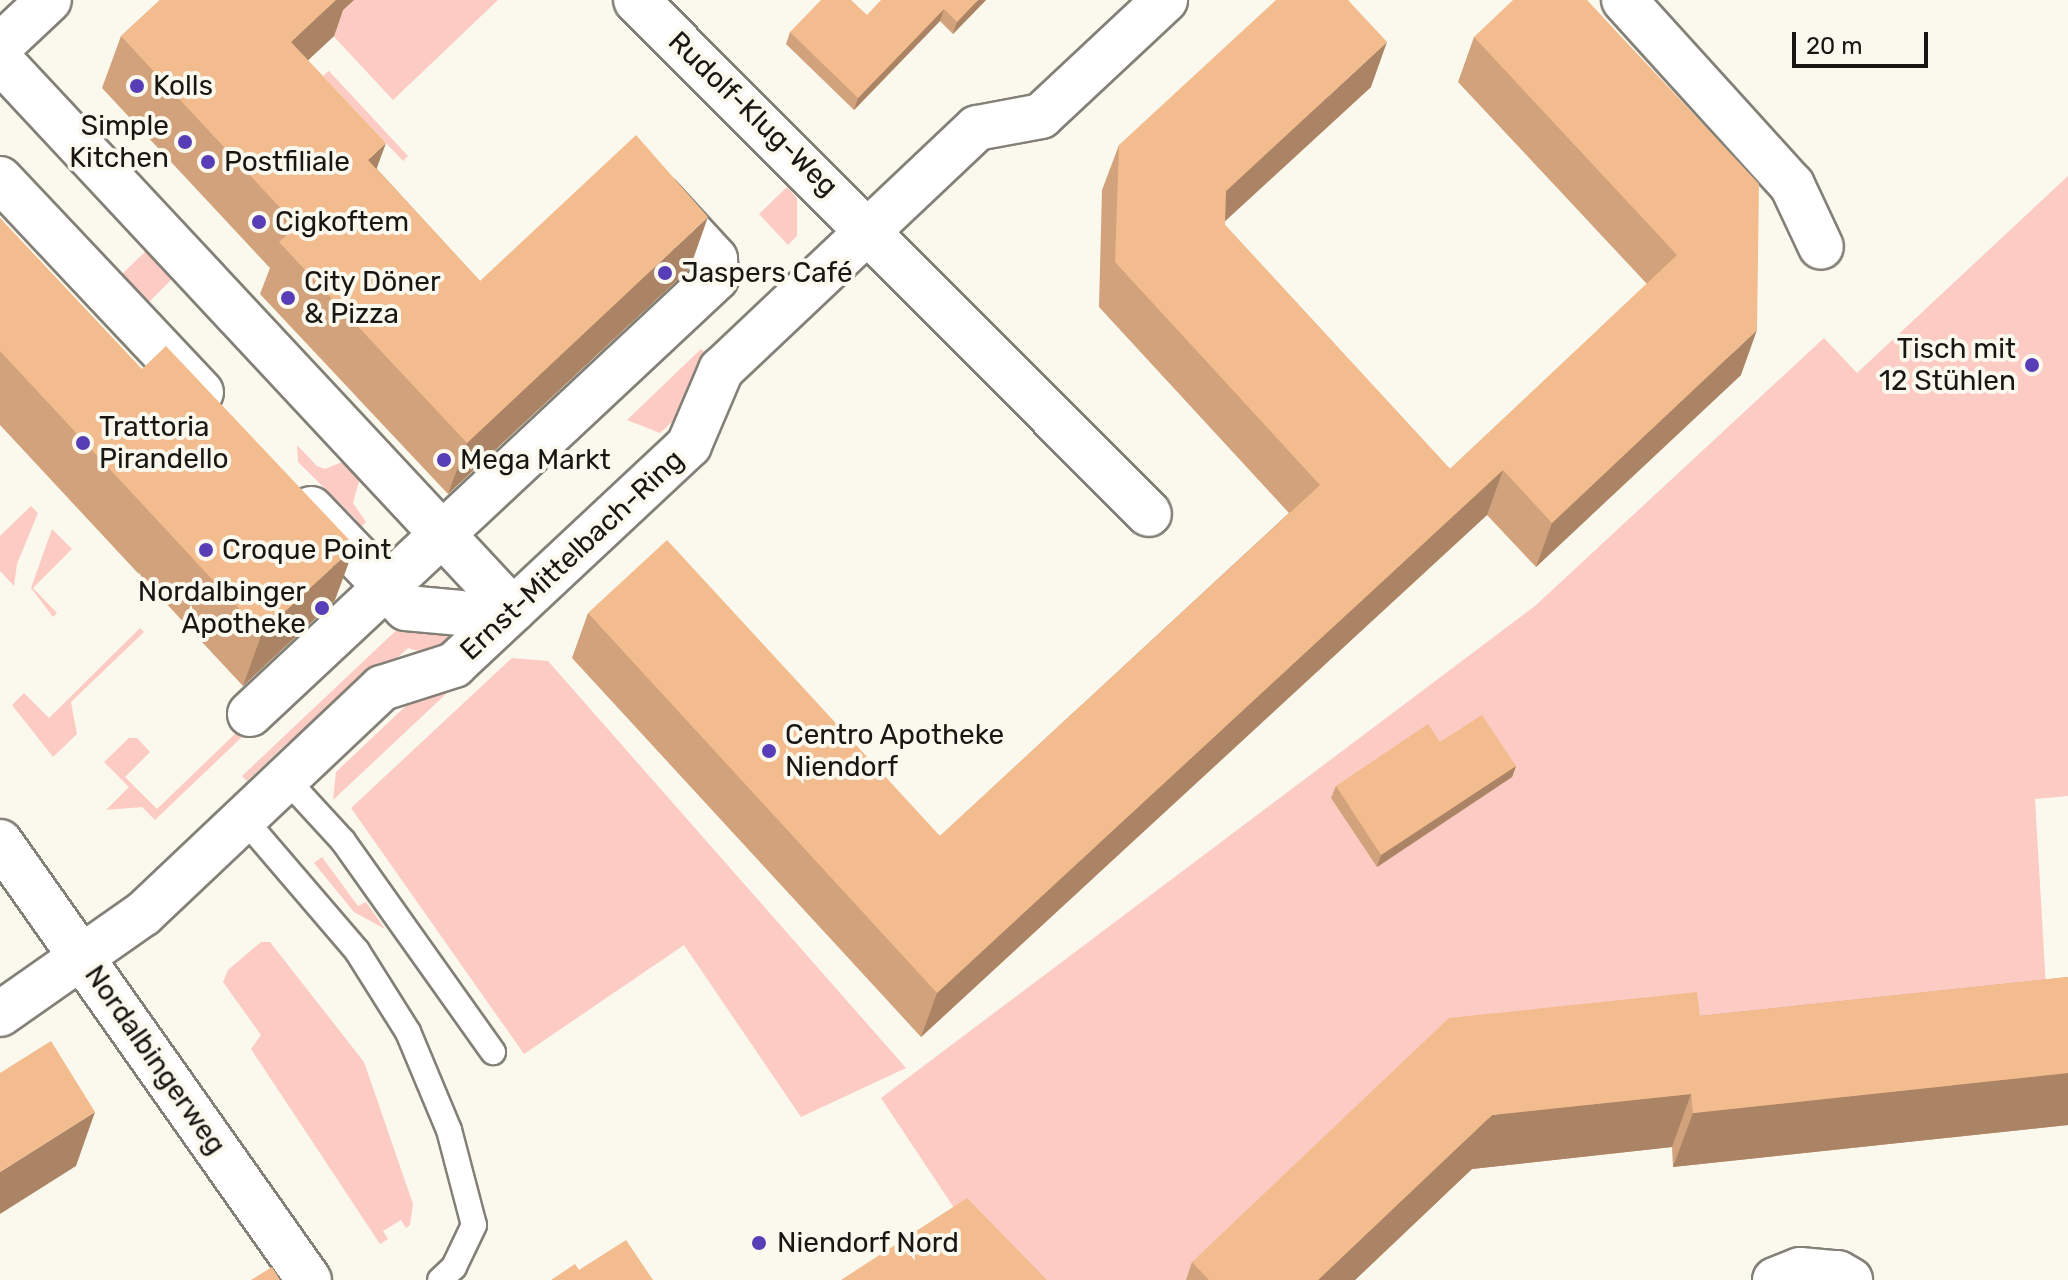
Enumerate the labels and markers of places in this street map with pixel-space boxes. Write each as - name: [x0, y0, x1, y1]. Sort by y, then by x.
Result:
- place label: Kolls: [153, 69, 213, 103]
- marker: Kolls: [128, 77, 146, 95]
- place label: Simple Kitchen: [69, 109, 169, 175]
- marker: Simple Kitchen: [176, 133, 194, 151]
- place label: Postfiliale: [224, 145, 350, 179]
- marker: Postfiliale: [199, 153, 217, 171]
- place label: Cigkoftem: [275, 205, 409, 239]
- marker: Cigkoftem: [250, 213, 268, 231]
- place label: Jaspers Café: [681, 256, 853, 290]
- marker: Jaspers Café: [656, 264, 674, 282]
- place label: City Döner & Pizza: [304, 265, 441, 331]
- marker: City Döner & Pizza: [279, 289, 297, 307]
- place label: Tisch mit 12 Stühlen: [1879, 332, 2016, 398]
- marker: Tisch mit 12 Stühlen: [2023, 356, 2041, 374]
- place label: Trattoria Pirandello: [99, 410, 229, 476]
- marker: Trattoria Pirandello: [74, 434, 92, 452]
- place label: Mega Markt: [460, 443, 611, 477]
- marker: Mega Markt: [435, 451, 453, 469]
- place label: Croque Point: [222, 533, 392, 567]
- marker: Croque Point: [197, 541, 215, 559]
- place label: Nordalbinger Apotheke: [138, 575, 306, 641]
- marker: Nordalbinger Apotheke: [313, 599, 331, 617]
- place label: Centro Apotheke Niendorf: [785, 718, 1005, 784]
- marker: Centro Apotheke Niendorf: [760, 742, 778, 760]
- place label: Niendorf Nord: [777, 1226, 959, 1260]
- marker: Niendorf Nord: [748, 1232, 770, 1254]

